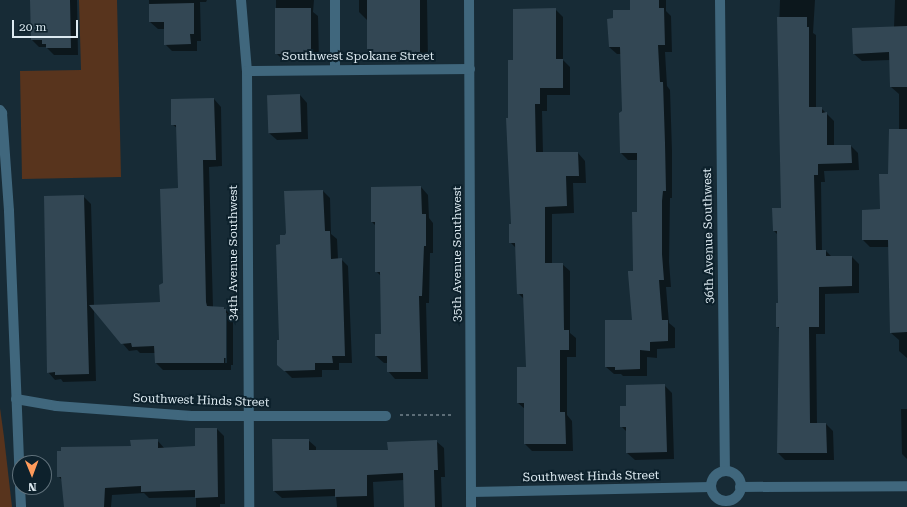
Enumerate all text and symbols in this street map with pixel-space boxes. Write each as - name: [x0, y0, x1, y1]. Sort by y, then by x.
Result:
- scale bar: [14, 12, 80, 38]
- text: 20 m: [19, 20, 46, 34]
- street label: Southwest Spokane Street: [282, 50, 434, 64]
- street label: 36th Avenue Southwest: [701, 168, 717, 304]
- street label: 34th Avenue Southwest: [227, 185, 241, 321]
- street label: 35th Avenue Southwest: [451, 186, 465, 322]
- street label: Southwest Hinds Street: [133, 391, 269, 411]
- north arrow: [12, 455, 52, 495]
- street label: Southwest Hinds Street: [523, 469, 659, 485]
- text: N: [28, 480, 37, 493]

